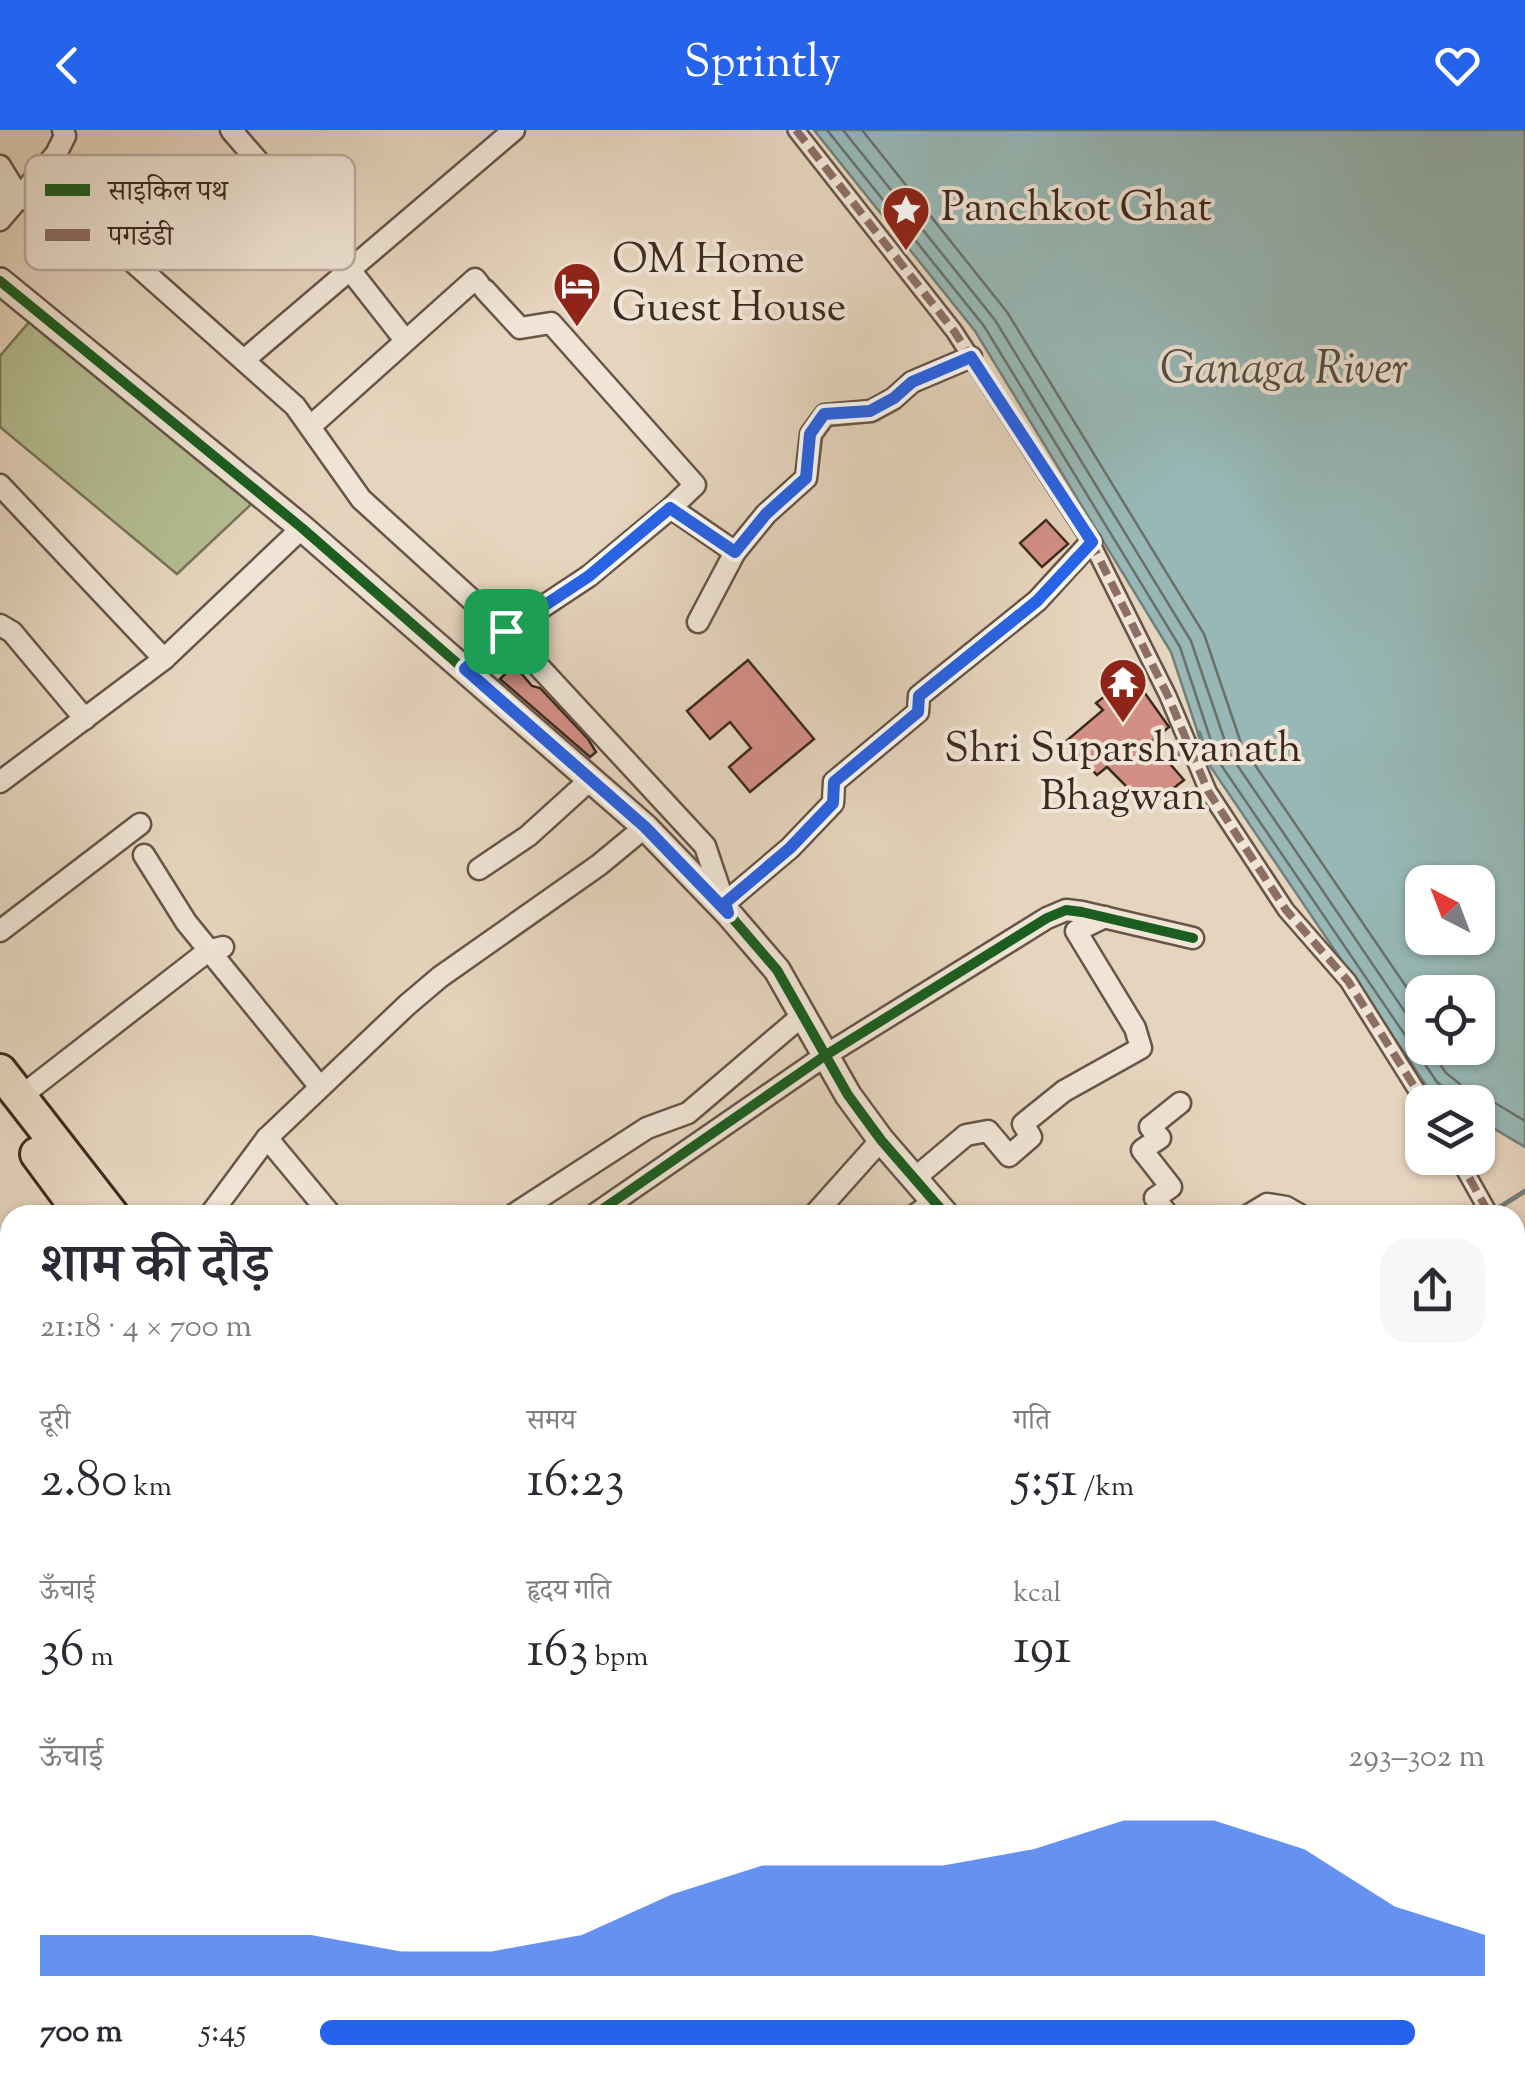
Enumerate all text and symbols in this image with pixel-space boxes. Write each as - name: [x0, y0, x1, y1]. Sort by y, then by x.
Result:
- text: Sprintly: [684, 33, 841, 98]
- icon: back: [40, 38, 95, 93]
- icon: heart: [1430, 38, 1485, 93]
- legend: [25, 155, 355, 270]
- text: साइकिल पथ: [106, 173, 229, 213]
- place label: Panchkot Ghat: [941, 180, 1212, 240]
- place icon: Panchkot Ghat: [880, 184, 932, 252]
- text: पगडंडी: [106, 218, 175, 258]
- place label: OM Home Guest House: [612, 232, 846, 340]
- hotel icon: OM Home Guest House: [551, 260, 603, 328]
- water label: Ganaga River: [1160, 339, 1408, 404]
- pin: [464, 589, 549, 674]
- icon: arrive: [479, 604, 534, 659]
- temple icon: Shri Suparshvanath Bhagwan: [1097, 656, 1149, 724]
- place label: Shri Suparshvanath Bhagwan: [944, 721, 1302, 829]
- north arrow: [1405, 865, 1495, 955]
- map controls: [1405, 865, 1495, 1175]
- button: locate: [1405, 975, 1495, 1065]
- button: layers: [1405, 1085, 1495, 1175]
- text: शाम की दौड़: [40, 1228, 271, 1307]
- button: share: [1380, 1238, 1485, 1343]
- text: 21:18 · 4 × 700 m: [40, 1305, 252, 1351]
- text: दूरी: [40, 1402, 70, 1442]
- text: समय: [527, 1402, 576, 1442]
- text: गति: [1013, 1402, 1050, 1442]
- text: 2.80: [40, 1447, 127, 1519]
- text: 16:23: [527, 1447, 625, 1519]
- text: 5:51: [1013, 1447, 1078, 1519]
- text: km: [127, 1468, 172, 1508]
- text: /km: [1078, 1468, 1134, 1508]
- text: ऊँचाई: [40, 1572, 95, 1612]
- text: हृदय गति: [527, 1572, 611, 1612]
- text: kcal: [1013, 1574, 1061, 1614]
- text: 191: [1013, 1614, 1071, 1686]
- text: 36: [40, 1617, 85, 1689]
- text: 163: [527, 1617, 589, 1689]
- text: m: [85, 1638, 114, 1678]
- text: bpm: [589, 1638, 648, 1678]
- text: ऊँचाई: [40, 1735, 103, 1781]
- text: 293–302 m: [1348, 1735, 1485, 1781]
- text: 700 m: [40, 2010, 123, 2056]
- text: 5:45: [200, 2010, 246, 2056]

